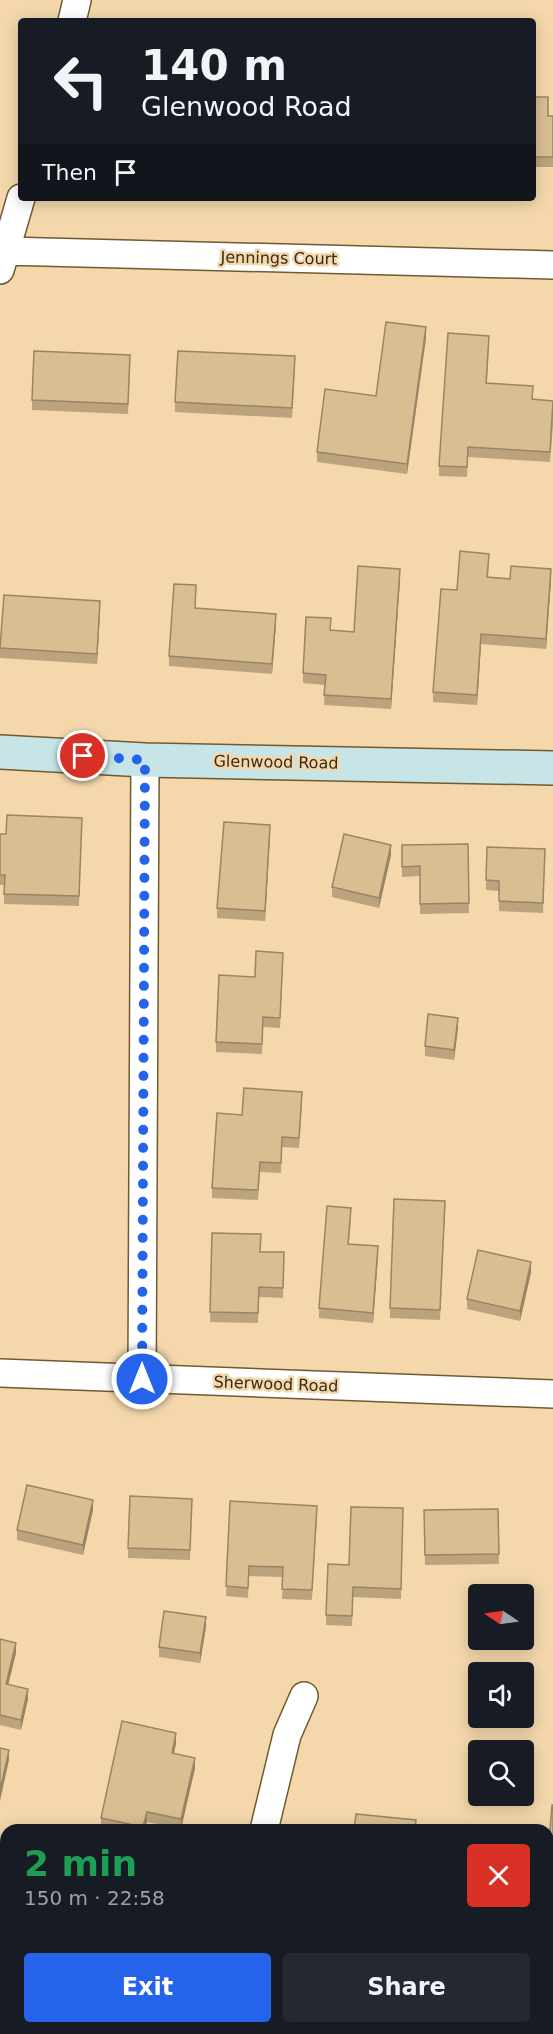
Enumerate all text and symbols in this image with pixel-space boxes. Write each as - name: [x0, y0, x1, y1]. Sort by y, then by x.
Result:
- text: 140 m: [141, 41, 287, 90]
- icon: left: [42, 42, 120, 120]
- text: Glenwood Road: [141, 91, 352, 122]
- icon: arrive: [109, 156, 142, 189]
- text: Then: [42, 160, 97, 185]
- street label: Jennings Court: [219, 247, 338, 269]
- pin: [57, 730, 108, 781]
- icon: arrive: [66, 739, 99, 772]
- street label: Glenwood Road: [213, 751, 339, 773]
- position arrow: [110, 1347, 174, 1411]
- street label: Sherwood Road: [213, 1372, 339, 1396]
- north arrow: [468, 1584, 534, 1650]
- map controls: [468, 1584, 534, 1806]
- button: sound: [468, 1662, 534, 1728]
- button: search: [468, 1740, 534, 1806]
- text: 2 min: [24, 1843, 137, 1884]
- button: close: [467, 1844, 530, 1907]
- text: 150 m · 22:58: [24, 1886, 165, 1910]
- button: Exit: [24, 1953, 271, 2022]
- button: Share: [283, 1953, 530, 2022]

